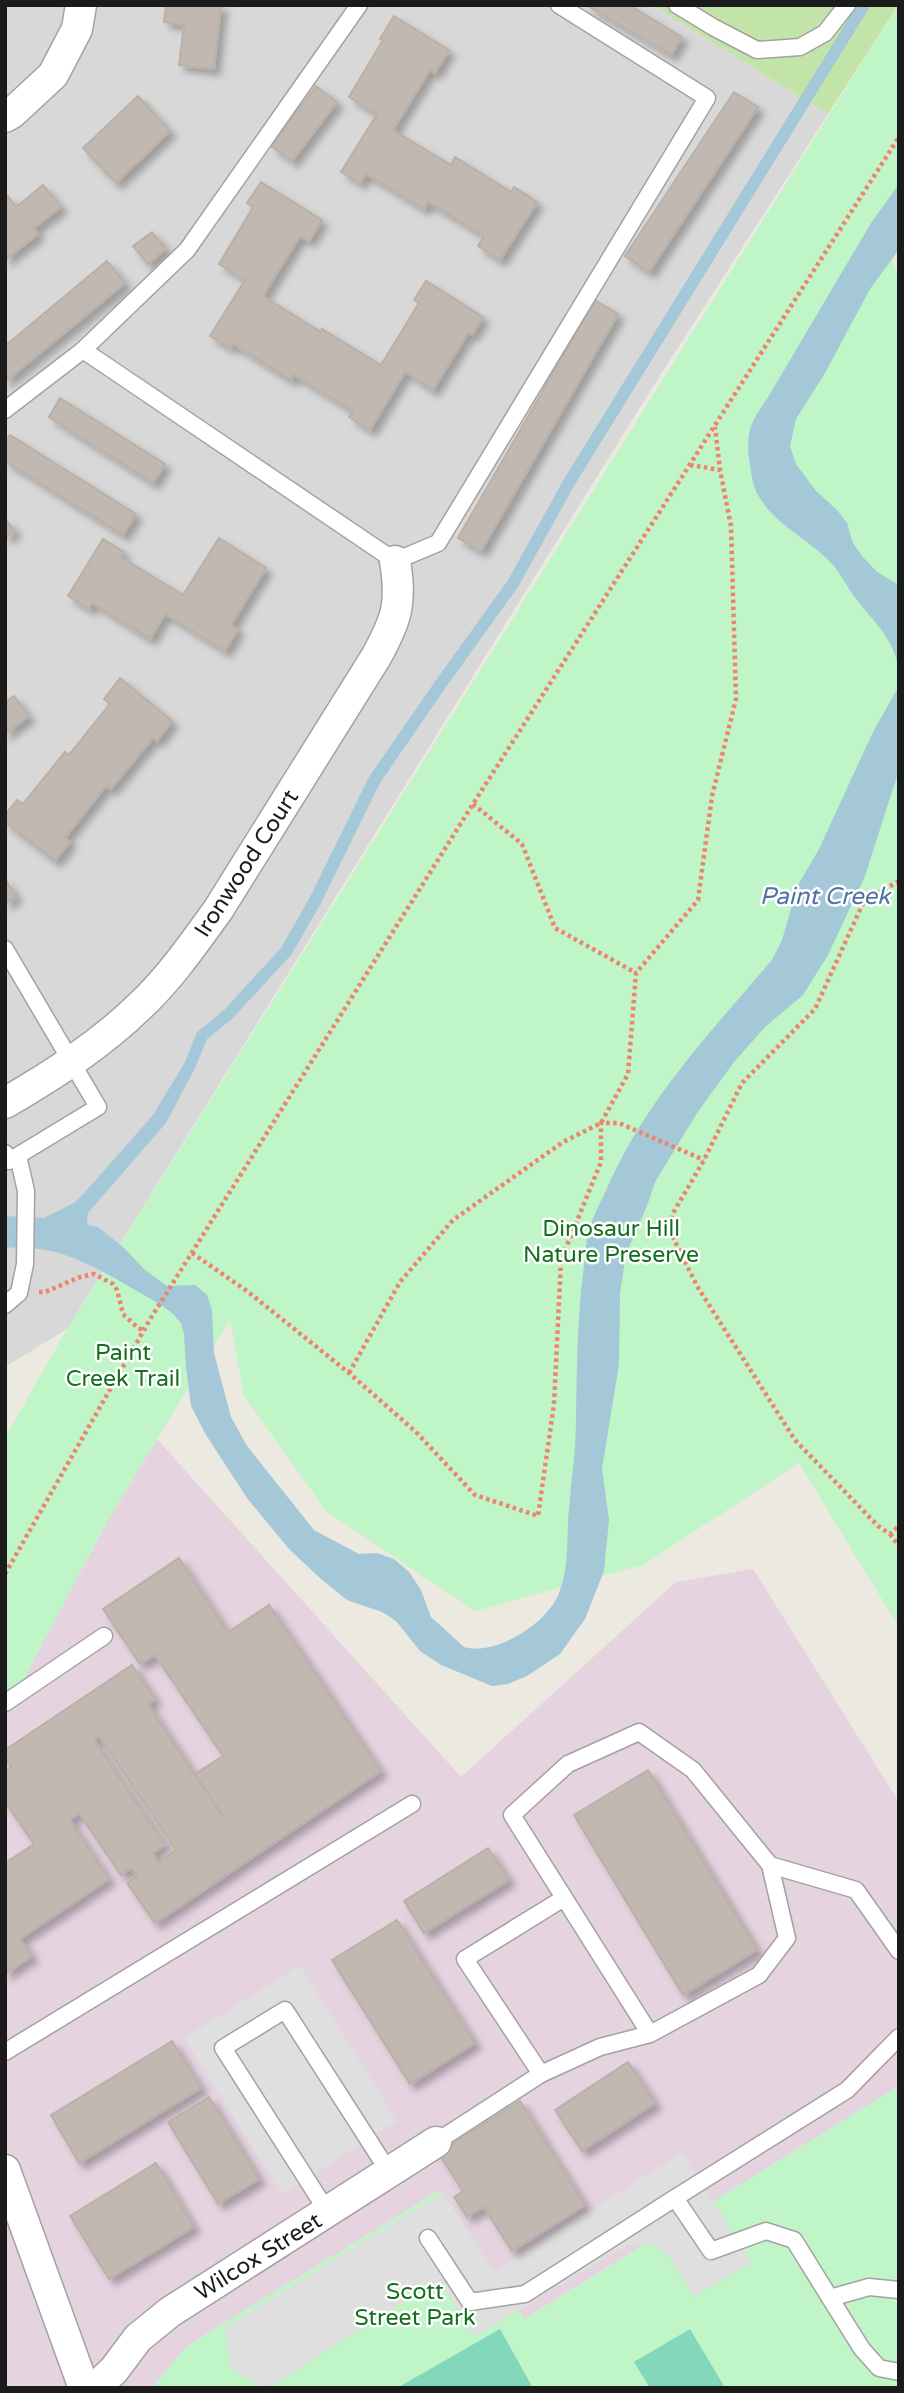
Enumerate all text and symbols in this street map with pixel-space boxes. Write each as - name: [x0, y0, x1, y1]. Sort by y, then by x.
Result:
- street label: Ironwood Court: [189, 784, 305, 943]
- water label: Paint Creek: [760, 882, 892, 911]
- park label: Dinosaur Hill Nature Preserve: [523, 1215, 699, 1269]
- park label: Paint Creek Trail: [66, 1339, 180, 1393]
- street label: Wilcox Street: [190, 2207, 327, 2307]
- park label: Scott Street Park: [355, 2278, 475, 2332]

